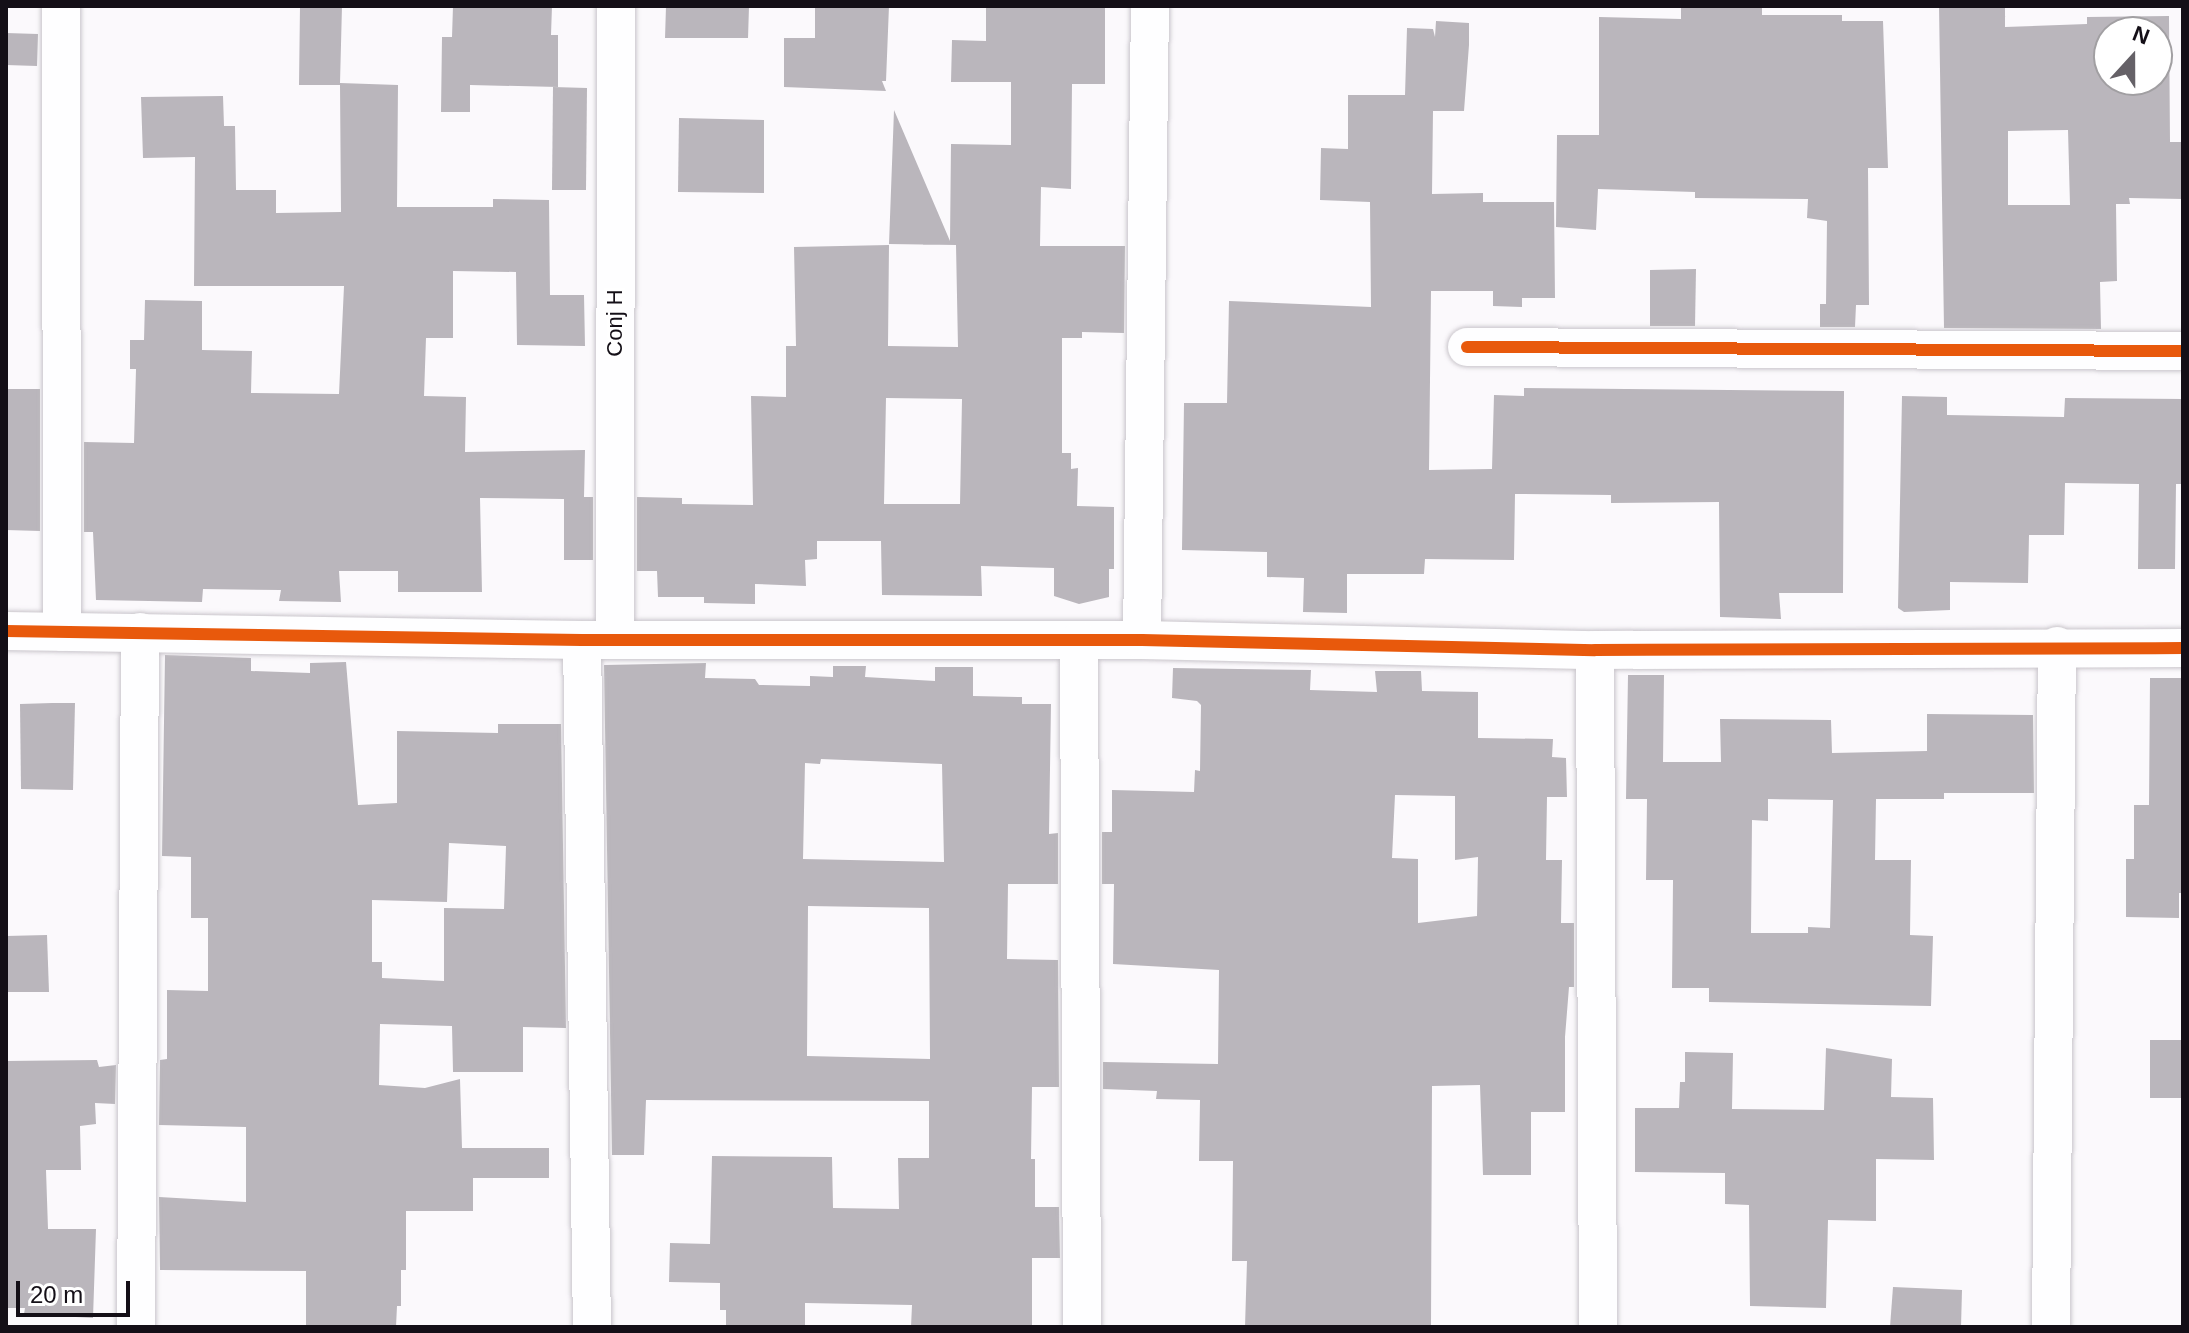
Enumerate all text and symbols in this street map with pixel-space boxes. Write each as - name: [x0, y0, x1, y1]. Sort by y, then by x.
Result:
- north arrow: [2093, 16, 2173, 96]
- text: N: [2129, 20, 2153, 50]
- street label: Conj H: [602, 289, 628, 357]
- scale bar: [20, 1265, 134, 1315]
- text: 20 m: [30, 1281, 83, 1308]

